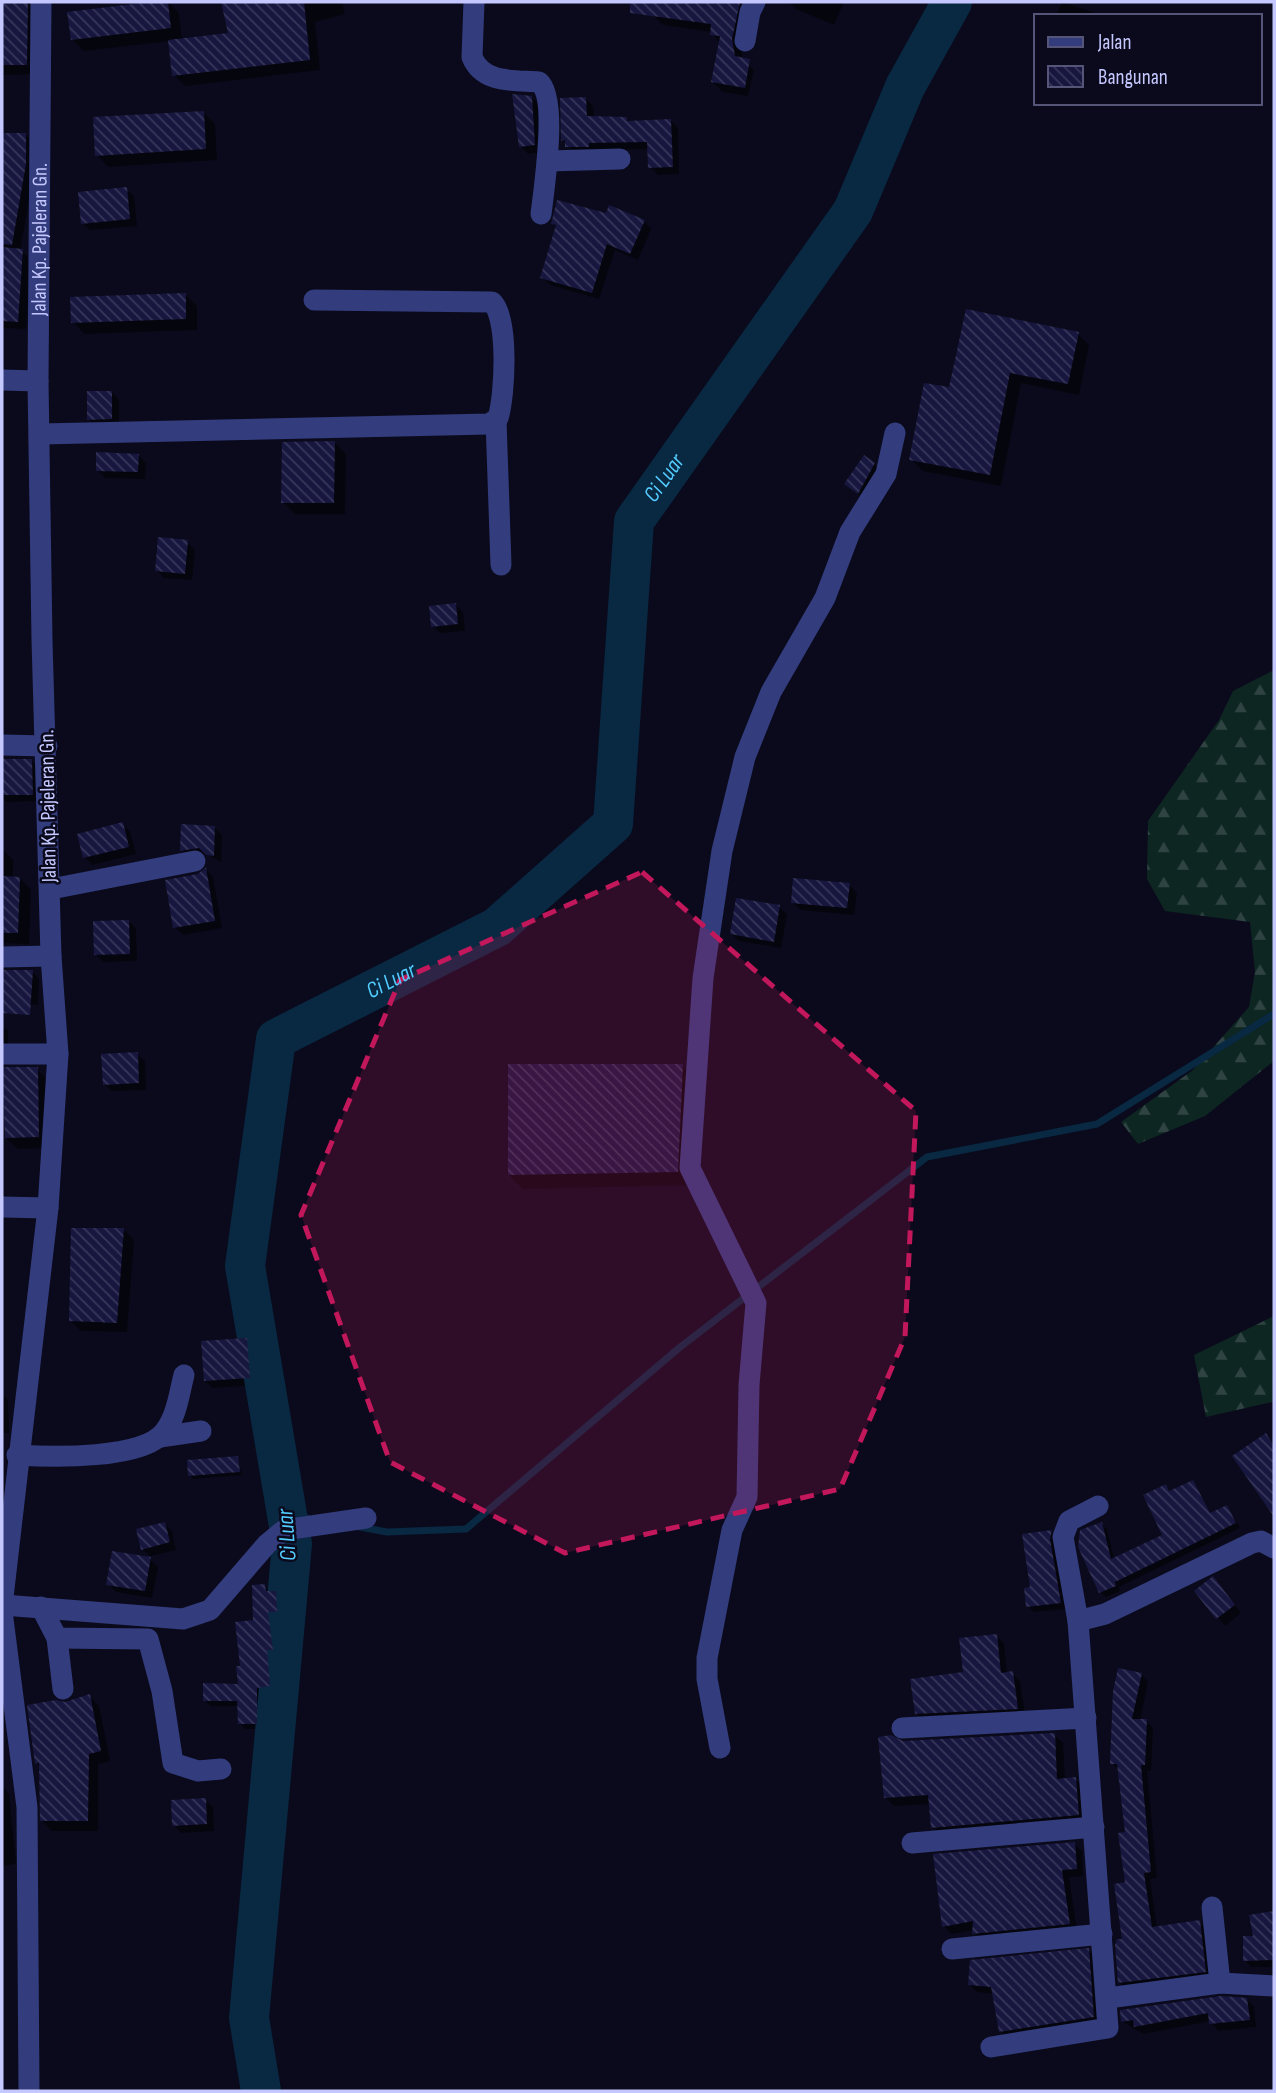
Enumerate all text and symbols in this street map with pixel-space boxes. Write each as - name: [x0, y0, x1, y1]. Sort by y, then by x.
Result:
- legend: [1034, 14, 1262, 105]
- text: Jalan: [1097, 30, 1131, 55]
- text: Bangunan: [1098, 65, 1168, 90]
- street label: Jalan Kp. Pajeleran Gn.: [26, 163, 52, 317]
- water label: Ci Luar: [638, 447, 692, 508]
- street label: Jalan Kp. Pajeleran Gn.: [34, 729, 62, 884]
- water label: Ci Luar: [361, 956, 422, 1005]
- water label: Ci Luar: [271, 1506, 303, 1562]

